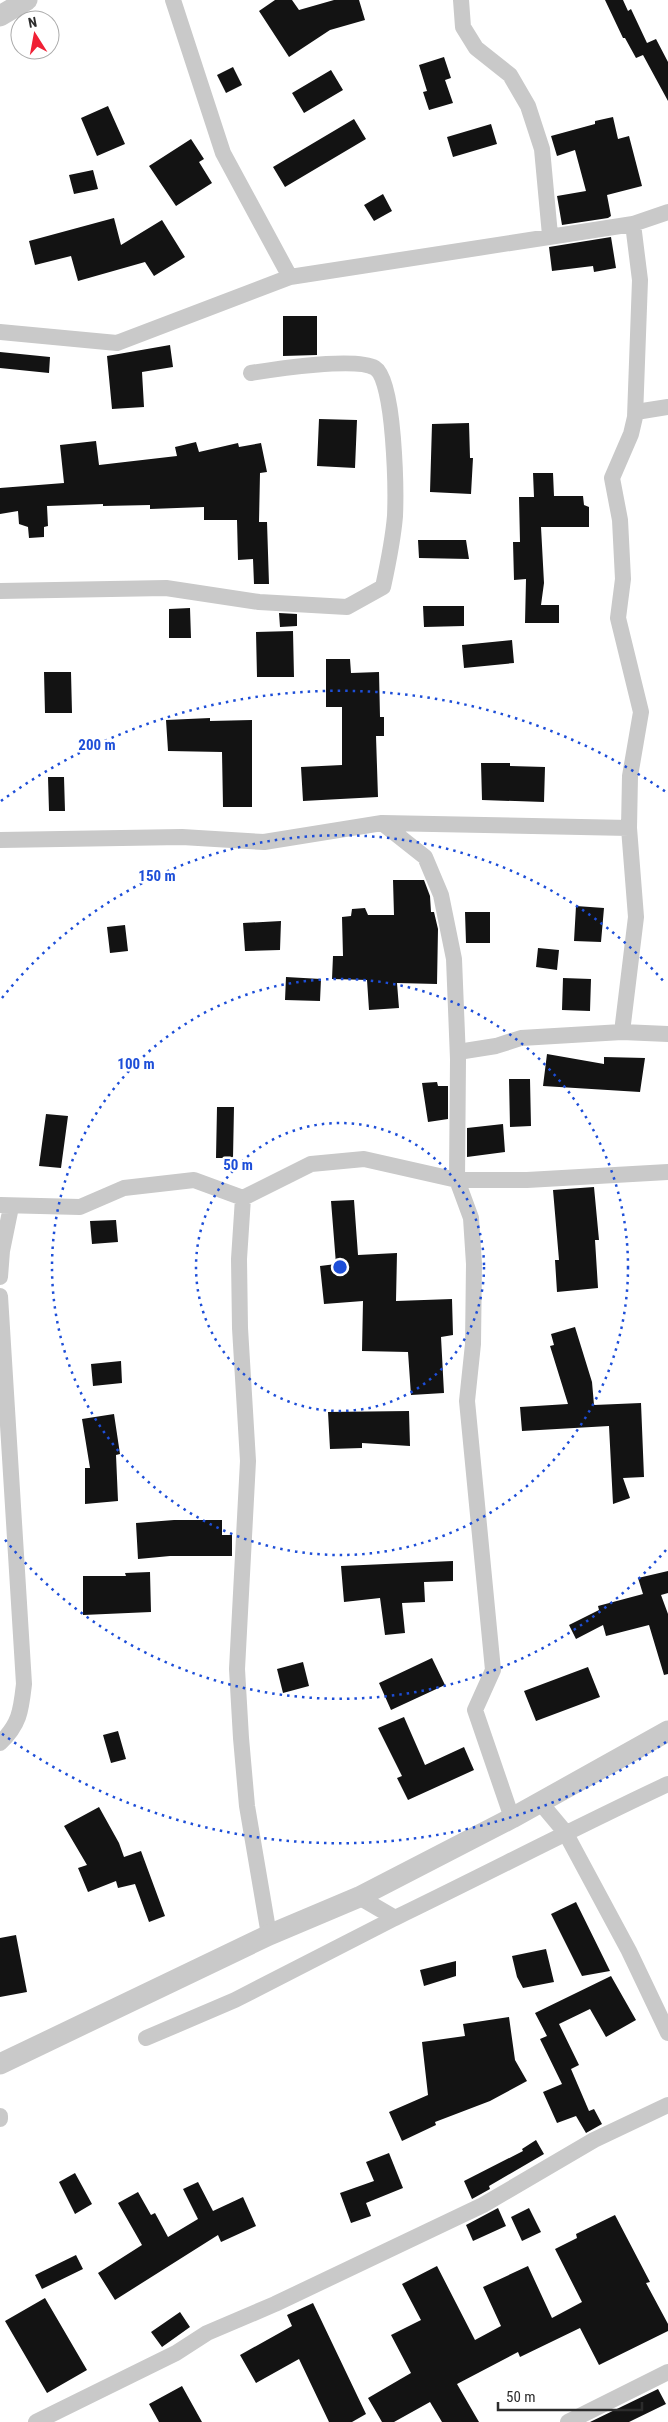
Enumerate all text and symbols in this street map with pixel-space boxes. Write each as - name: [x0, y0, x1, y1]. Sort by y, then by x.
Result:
- north arrow: [10, 10, 60, 60]
- text: N: [27, 14, 38, 31]
- text: 200 m: [78, 736, 116, 754]
- text: 150 m: [138, 867, 176, 885]
- text: 100 m: [117, 1055, 155, 1073]
- text: 50 m: [223, 1156, 253, 1174]
- centre of rings: [331, 1258, 349, 1276]
- scale bar: [498, 2380, 642, 2412]
- text: 50 m: [506, 2388, 536, 2406]

